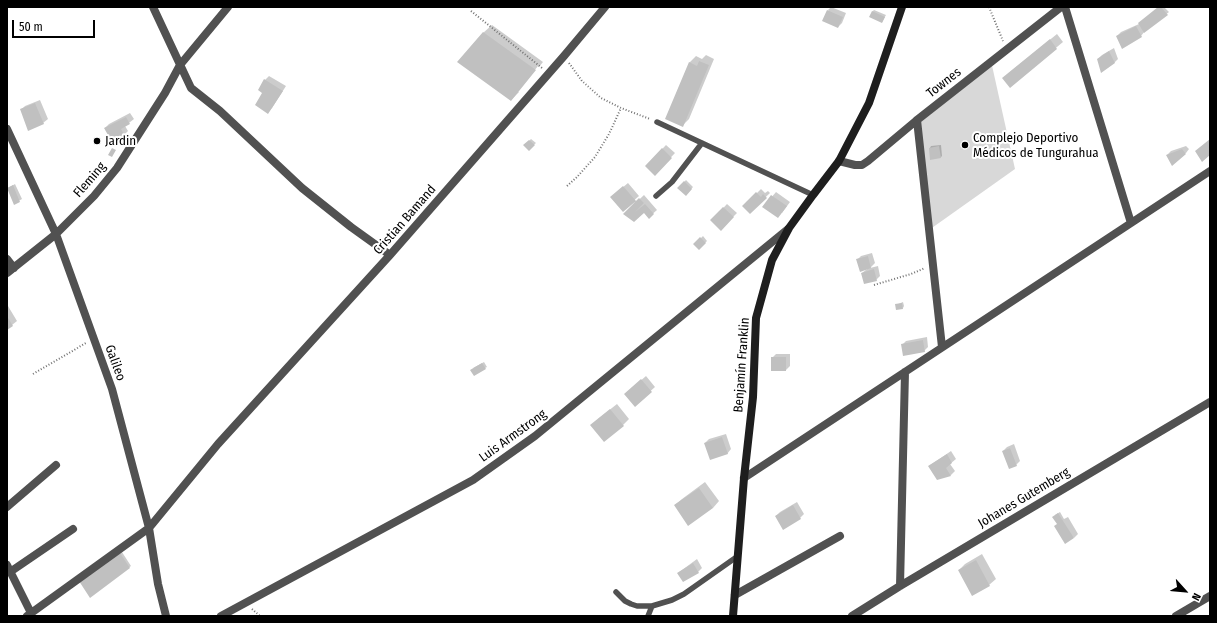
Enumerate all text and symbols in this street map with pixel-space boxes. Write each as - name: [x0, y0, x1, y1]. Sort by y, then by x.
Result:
- scale bar: [14, 12, 97, 38]
- text: 50 m: [19, 20, 43, 34]
- street label: Townes: [924, 65, 964, 101]
- place label: Complejo Deportivo Médicos de Tungurahua: [973, 130, 1099, 161]
- place label: Jardin: [105, 133, 136, 149]
- marker: Jardin: [92, 136, 102, 146]
- marker: Complejo Deportivo Médicos de Tungurahua: [960, 140, 970, 150]
- street label: Fleming: [70, 159, 110, 201]
- street label: Cristian Bamand: [370, 182, 440, 258]
- street label: Benjamín Franklin: [731, 317, 753, 413]
- street label: Galileo: [101, 343, 129, 383]
- street label: Luis Armstrong: [476, 406, 550, 466]
- street label: Johanes Gutemberg: [975, 465, 1073, 531]
- north arrow: [1165, 571, 1205, 611]
- text: N: [1189, 591, 1203, 603]

